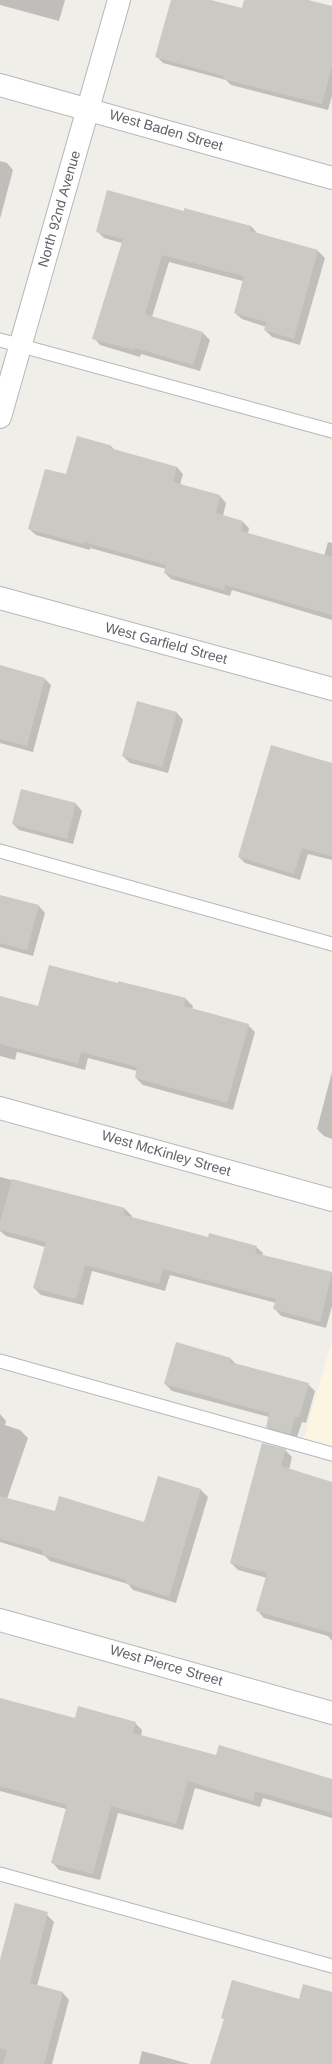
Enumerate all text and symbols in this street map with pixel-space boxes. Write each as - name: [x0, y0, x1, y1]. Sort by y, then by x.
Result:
- street label: West Baden Street: [107, 107, 225, 155]
- street label: North 92nd Avenue: [35, 149, 85, 269]
- street label: West Garfield Street: [103, 620, 229, 668]
- street label: West McKinley Street: [99, 1128, 233, 1180]
- street label: West Pierce Street: [108, 1642, 224, 1690]

